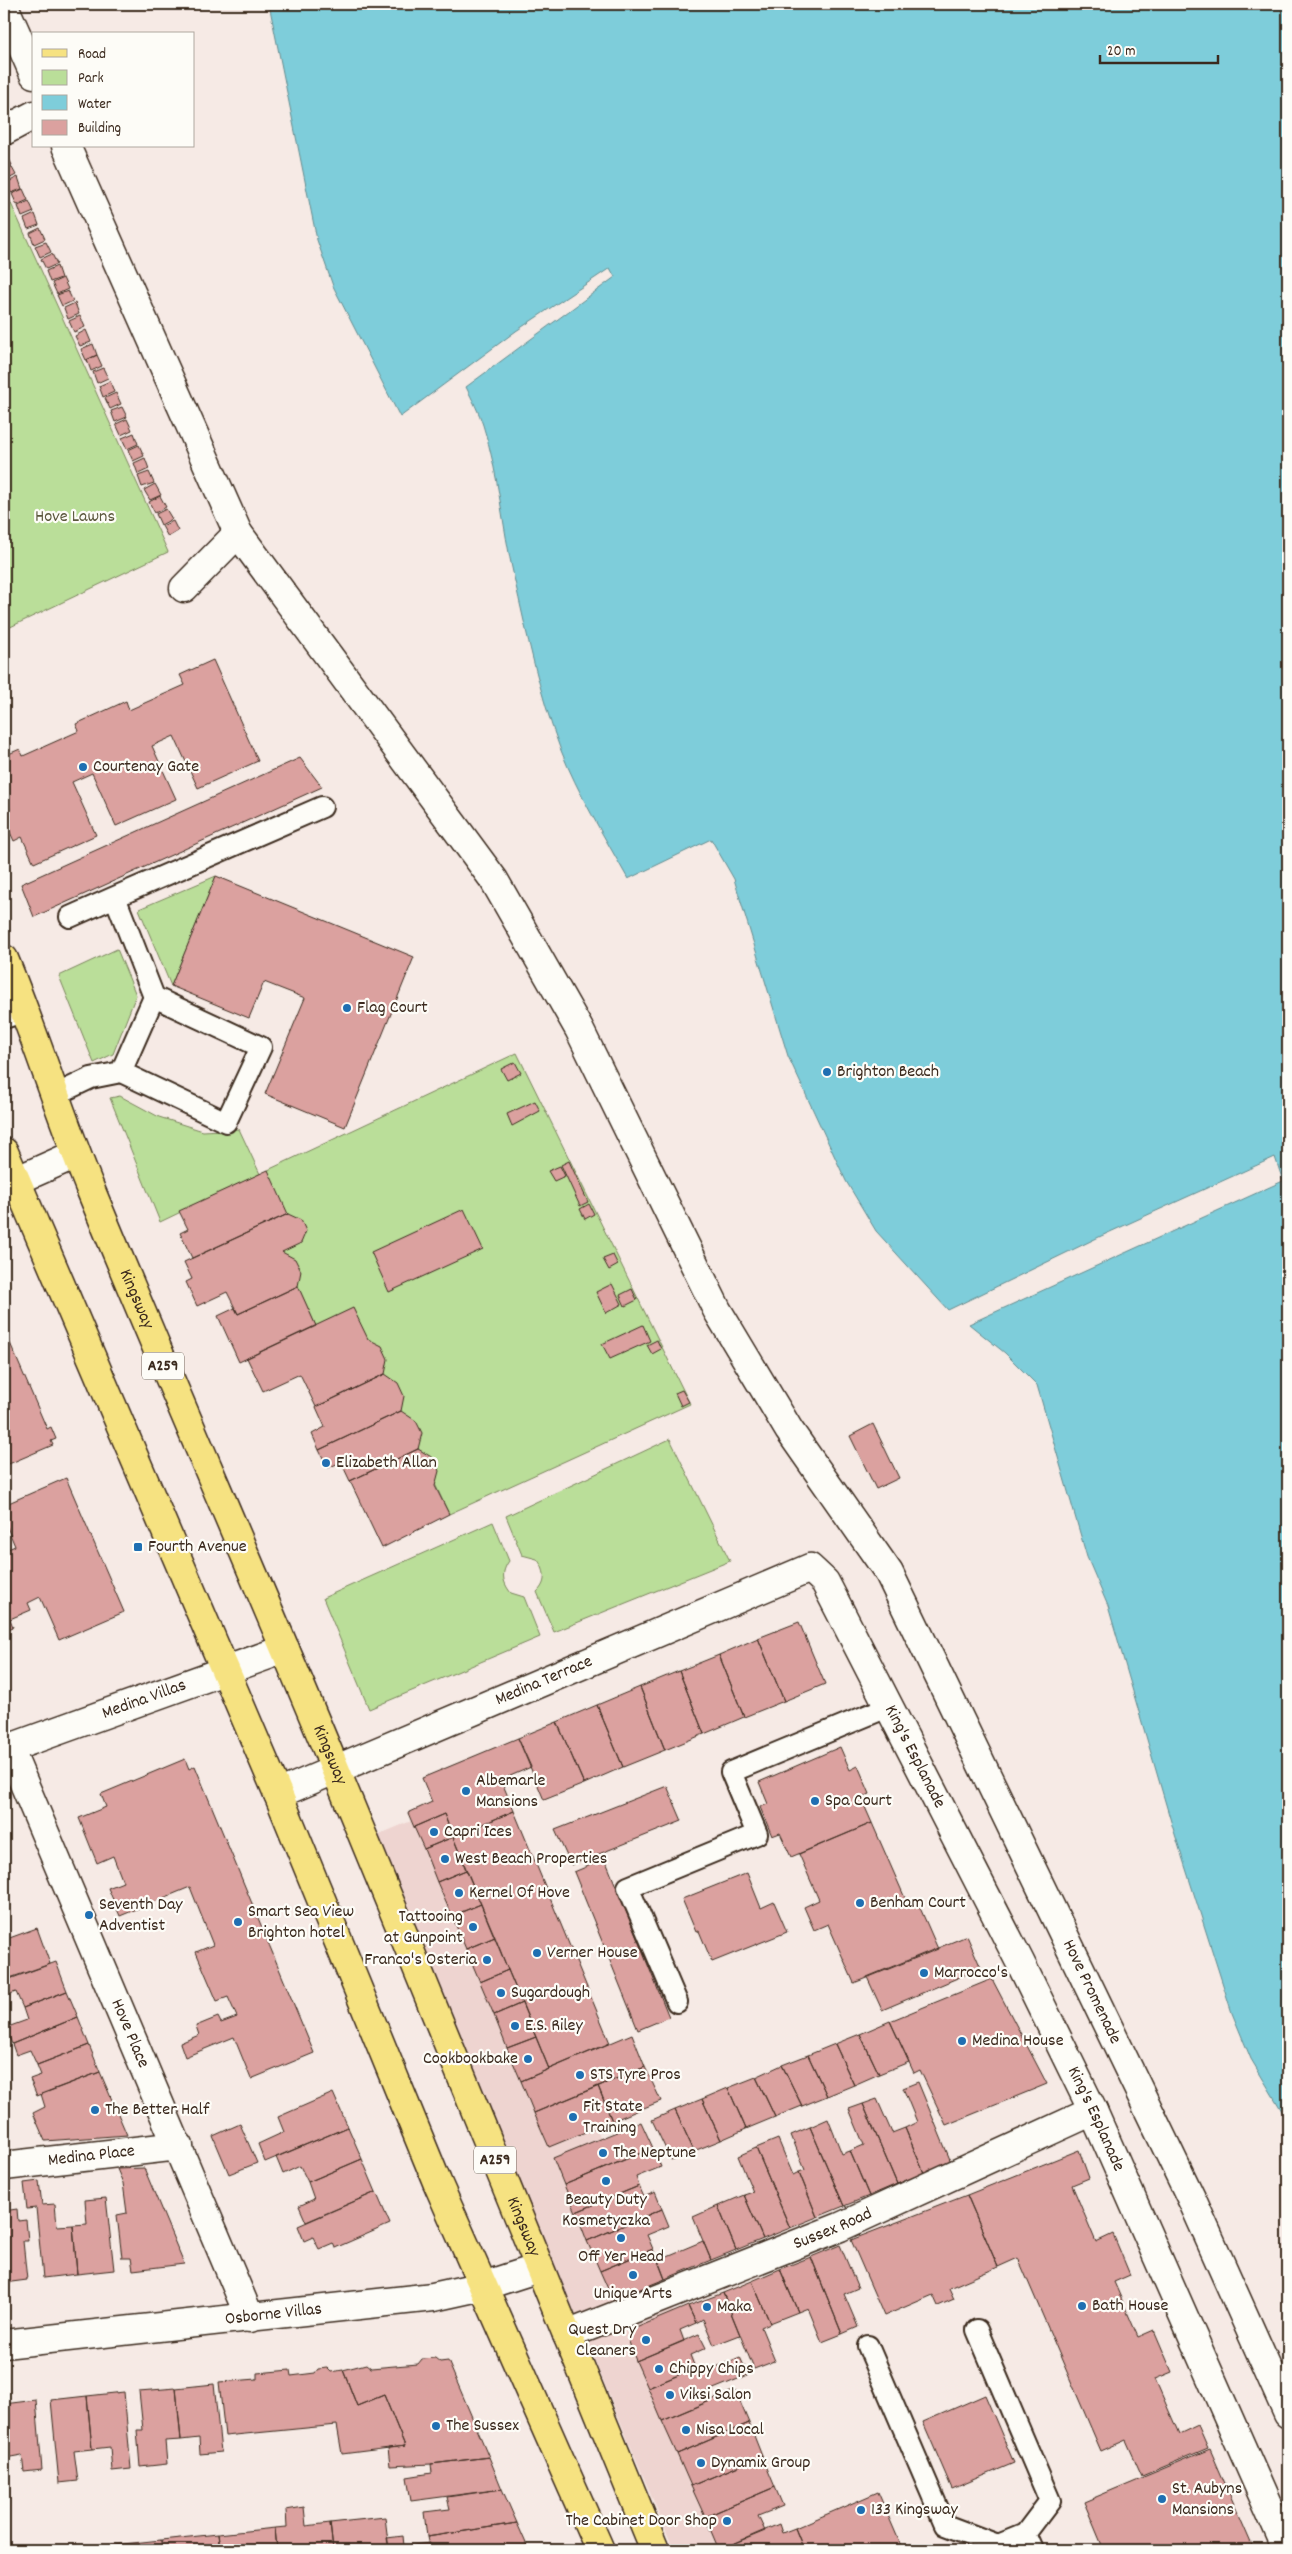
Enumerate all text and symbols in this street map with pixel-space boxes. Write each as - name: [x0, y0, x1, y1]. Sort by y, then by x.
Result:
- legend: [32, 32, 195, 148]
- scale bar: [1100, 32, 1217, 64]
- text: 20 m: [1107, 41, 1135, 63]
- text: Road: [78, 44, 106, 66]
- text: Park: [78, 68, 104, 90]
- text: Water: [78, 94, 112, 116]
- text: Building: [78, 118, 121, 140]
- park label: Hove Lawns: [35, 505, 115, 530]
- place label: Courtenay Gate: [93, 755, 199, 780]
- marker: Courtenay Gate: [77, 761, 89, 773]
- place label: Flag Court: [357, 996, 428, 1021]
- marker: Flag Court: [341, 1002, 353, 1014]
- place label: Brighton Beach: [837, 1060, 939, 1085]
- marker: Brighton Beach: [821, 1066, 833, 1078]
- street label: Kingsway: [113, 1265, 160, 1334]
- road number: A259: [142, 1352, 184, 1380]
- place label: Elizabeth Allan: [336, 1451, 437, 1476]
- marker: Elizabeth Allan: [320, 1457, 332, 1469]
- place label: Fourth Avenue: [148, 1535, 247, 1560]
- marker: Fourth Avenue: [132, 1541, 144, 1553]
- street label: Medina Terrace: [492, 1649, 596, 1713]
- street label: Medina Villas: [99, 1673, 190, 1726]
- street label: King's Esplanade: [878, 1701, 952, 1813]
- street label: Kingsway: [306, 1721, 353, 1789]
- place label: Albemarle Mansions: [476, 1769, 546, 1815]
- marker: Albemarle Mansions: [460, 1785, 472, 1797]
- place label: Spa Court: [825, 1789, 892, 1814]
- marker: Spa Court: [809, 1795, 821, 1807]
- place label: Capri Ices: [444, 1820, 512, 1845]
- marker: Capri Ices: [428, 1826, 440, 1838]
- place label: West Beach Properties: [455, 1847, 607, 1872]
- marker: West Beach Properties: [439, 1853, 451, 1865]
- place label: Kernel Of Hove: [469, 1881, 570, 1906]
- marker: Kernel Of Hove: [453, 1887, 465, 1899]
- place label: Benham Court: [870, 1891, 966, 1916]
- place label: Seventh Day Adventist: [99, 1893, 183, 1939]
- marker: Benham Court: [854, 1897, 866, 1909]
- place label: Smart Sea View Brighton hotel: [248, 1900, 354, 1946]
- place label: Tattooing at Gunpoint: [384, 1905, 463, 1951]
- marker: Seventh Day Adventist: [83, 1909, 95, 1921]
- marker: Smart Sea View Brighton hotel: [232, 1916, 244, 1928]
- marker: Tattooing at Gunpoint: [467, 1921, 479, 1933]
- street label: Hove Promenade: [1056, 1936, 1127, 2048]
- place label: Verner House: [547, 1941, 638, 1966]
- marker: Verner House: [531, 1947, 543, 1959]
- place label: Franco's Osteria: [364, 1948, 478, 1973]
- marker: Franco's Osteria: [481, 1954, 493, 1966]
- place label: Marrocco's: [934, 1961, 1008, 1986]
- marker: Marrocco's: [918, 1967, 930, 1979]
- place label: Sugardough: [511, 1981, 590, 2006]
- marker: Sugardough: [495, 1987, 507, 1999]
- street label: Hove Place: [104, 1995, 155, 2072]
- place label: E.S. Riley: [525, 2014, 583, 2039]
- marker: E.S. Riley: [509, 2020, 521, 2032]
- place label: Medina House: [972, 2029, 1064, 2054]
- marker: Medina House: [956, 2035, 968, 2047]
- place label: Cookbookbake: [423, 2047, 518, 2072]
- marker: Cookbookbake: [522, 2053, 534, 2065]
- street label: King's Esplanade: [1061, 2062, 1131, 2176]
- place label: STS Tyre Pros: [590, 2063, 681, 2088]
- marker: STS Tyre Pros: [574, 2069, 586, 2081]
- place label: Fit State Training: [583, 2095, 643, 2141]
- place label: The Better Half: [105, 2098, 210, 2123]
- marker: The Better Half: [89, 2104, 101, 2116]
- marker: Fit State Training: [567, 2111, 579, 2123]
- street label: Medina Place: [47, 2139, 136, 2173]
- place label: The Neptune: [613, 2141, 696, 2166]
- road number: A259: [474, 2146, 516, 2174]
- marker: The Neptune: [597, 2147, 609, 2159]
- marker: Beauty Duty Kosmetyczka: [600, 2175, 612, 2187]
- place label: Beauty Duty Kosmetyczka: [562, 2188, 651, 2234]
- street label: Kingsway: [500, 2193, 547, 2261]
- street label: Sussex Road: [790, 2201, 876, 2257]
- marker: Off Yer Head: [615, 2232, 627, 2244]
- place label: Off Yer Head: [578, 2245, 664, 2270]
- marker: Unique Arts: [627, 2269, 639, 2281]
- place label: Unique Arts: [594, 2282, 672, 2307]
- place label: Bath House: [1092, 2294, 1169, 2319]
- place label: Maka: [717, 2295, 752, 2320]
- street label: Osborne Villas: [224, 2297, 323, 2332]
- marker: Bath House: [1076, 2300, 1088, 2312]
- marker: Maka: [701, 2301, 713, 2313]
- place label: Quest Dry Cleaners: [568, 2318, 637, 2364]
- marker: Quest Dry Cleaners: [640, 2334, 652, 2346]
- place label: Chippy Chips: [669, 2357, 754, 2382]
- marker: Chippy Chips: [653, 2363, 665, 2375]
- place label: Viksi Salon: [680, 2383, 751, 2408]
- marker: Viksi Salon: [664, 2389, 676, 2401]
- place label: The Sussex: [446, 2414, 519, 2439]
- place label: Nisa Local: [696, 2418, 764, 2443]
- marker: The Sussex: [430, 2420, 442, 2432]
- marker: Nisa Local: [680, 2424, 692, 2436]
- place label: Dynamix Group: [711, 2451, 811, 2476]
- marker: Dynamix Group: [695, 2457, 707, 2469]
- place label: St. Aubyns Mansions: [1172, 2477, 1242, 2523]
- marker: St. Aubyns Mansions: [1156, 2493, 1168, 2505]
- place label: 133 Kingsway: [871, 2498, 958, 2523]
- marker: 133 Kingsway: [855, 2504, 867, 2516]
- place label: The Cabinet Door Shop: [565, 2509, 717, 2534]
- marker: The Cabinet Door Shop: [721, 2515, 733, 2527]

